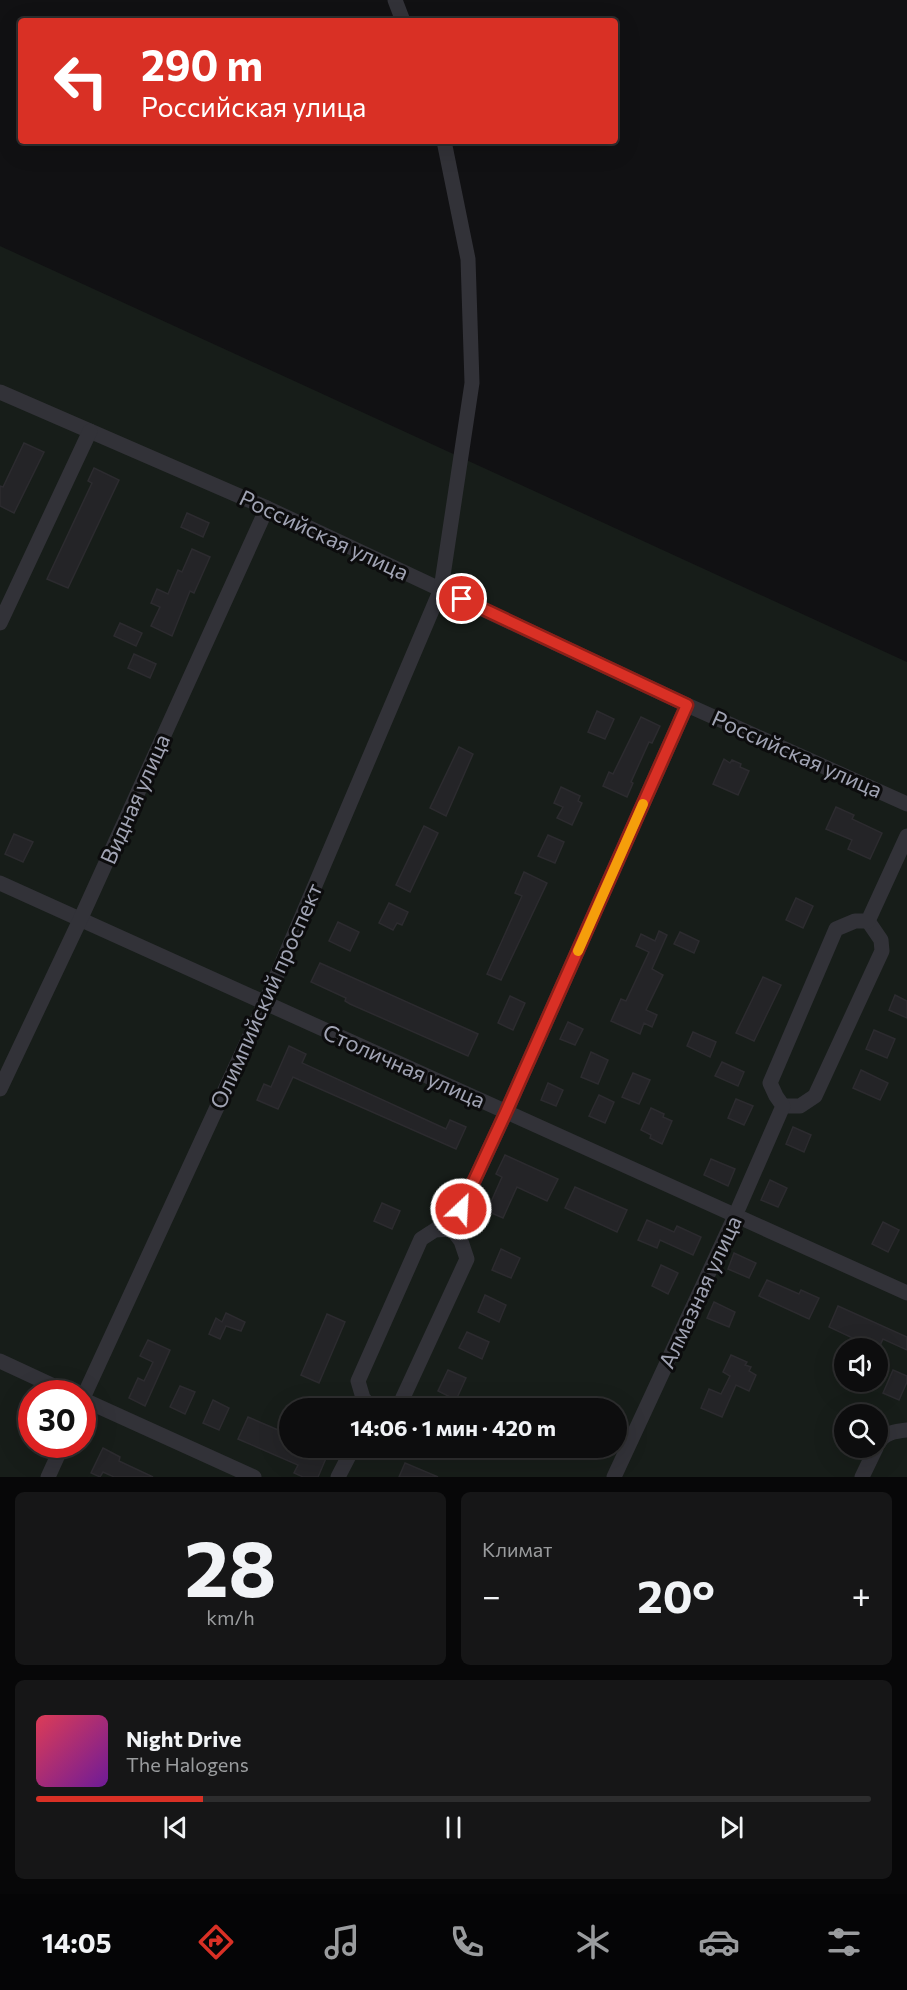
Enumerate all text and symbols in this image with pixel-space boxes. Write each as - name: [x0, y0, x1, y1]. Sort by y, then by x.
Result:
- text: 290 m: [141, 38, 263, 90]
- icon: left: [42, 42, 120, 120]
- text: Российская улица: [141, 90, 366, 123]
- street label: Российская улица: [235, 484, 413, 586]
- pin: [436, 573, 487, 624]
- icon: arrive: [445, 582, 478, 615]
- street label: Российская улица: [708, 704, 887, 803]
- street label: Видная улица: [94, 730, 175, 868]
- street label: Олимпийский проспект: [204, 879, 328, 1113]
- street label: Столичная улица: [319, 1018, 490, 1113]
- position arrow: [429, 1177, 493, 1241]
- street label: Алмазная улица: [652, 1211, 747, 1372]
- map controls: [834, 1338, 888, 1458]
- button: sound: [834, 1338, 888, 1392]
- speed limit sign: 30: [18, 1380, 96, 1458]
- button: search: [834, 1404, 888, 1458]
- text: 14:06 · 1 мин · 420 m: [350, 1414, 556, 1441]
- text: 28: [184, 1518, 277, 1613]
- text: Климат: [482, 1537, 552, 1561]
- text: 20°: [637, 1567, 715, 1622]
- text: −: [482, 1574, 501, 1615]
- text: +: [852, 1574, 871, 1615]
- text: km/h: [206, 1605, 255, 1629]
- text: Night Drive: [126, 1725, 241, 1752]
- text: The Halogens: [126, 1752, 249, 1776]
- icon: previous: [159, 1811, 192, 1844]
- icon: pause: [437, 1811, 470, 1844]
- icon: next: [715, 1811, 748, 1844]
- icon: directions: [195, 1921, 237, 1963]
- icon: music: [321, 1921, 363, 1963]
- icon: phone: [446, 1921, 488, 1963]
- icon: climate: [572, 1921, 614, 1963]
- icon: car: [698, 1921, 740, 1963]
- icon: filters: [823, 1921, 865, 1963]
- text: 14:05: [42, 1926, 111, 1959]

